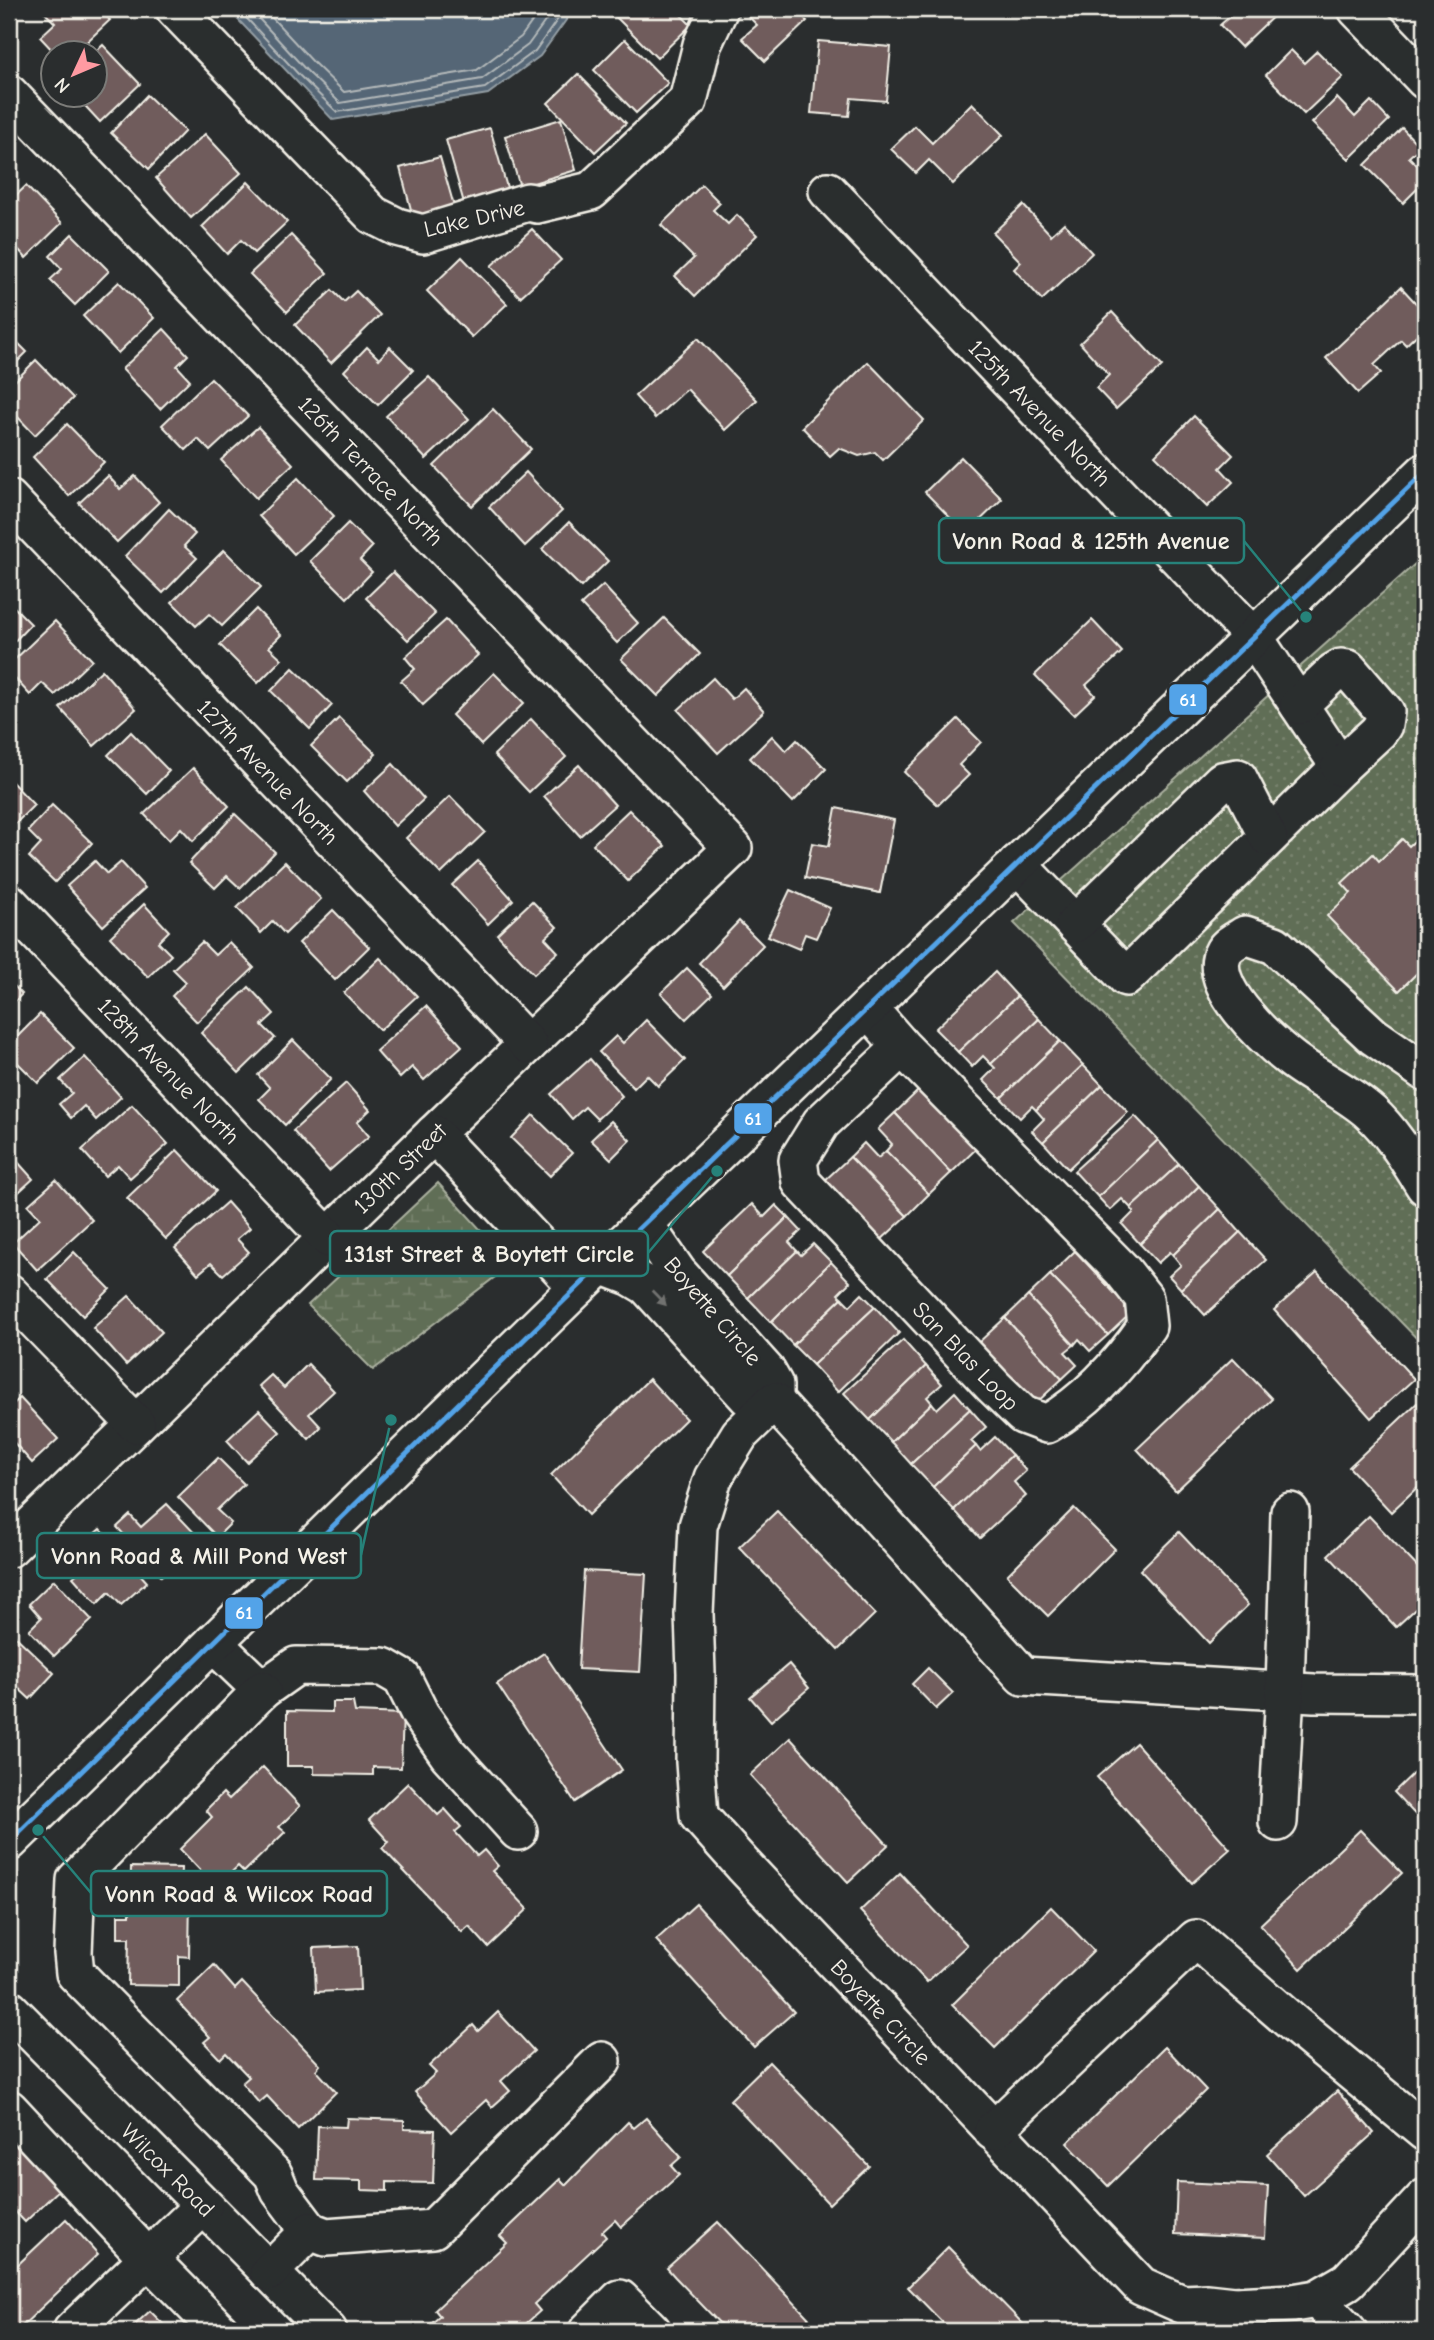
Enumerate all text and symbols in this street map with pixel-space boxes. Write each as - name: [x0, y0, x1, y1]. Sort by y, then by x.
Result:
- north arrow: [38, 38, 108, 108]
- text: N: [50, 73, 75, 97]
- street label: Lake Drive: [421, 194, 527, 243]
- street label: 125th Avenue North: [963, 334, 1116, 492]
- street label: 126th Terrace North: [292, 391, 449, 552]
- callout: Vonn Road & 125th Avenue: [939, 518, 1244, 563]
- text: Vonn Road & 125th Avenue: [953, 527, 1230, 555]
- line badge: 61: [1168, 683, 1208, 716]
- text: 61: [1179, 689, 1197, 711]
- street label: 127th Avenue North: [191, 694, 344, 851]
- street label: 128th Avenue North: [92, 993, 245, 1150]
- line badge: 61: [733, 1102, 773, 1135]
- text: 61: [744, 1108, 762, 1130]
- street label: 130th Street: [348, 1116, 454, 1219]
- callout: 131st Street & Boytett Circle: [330, 1231, 648, 1276]
- text: 131st Street & Boytett Circle: [344, 1240, 634, 1268]
- street label: Boyette Circle: [658, 1252, 767, 1371]
- one-way arrow: [650, 1290, 667, 1307]
- street label: San Blas Loop: [907, 1296, 1024, 1416]
- callout: Vonn Road & Mill Pond West: [37, 1533, 361, 1578]
- text: Vonn Road & Mill Pond West: [51, 1542, 348, 1570]
- line badge: 61: [224, 1596, 264, 1630]
- text: 61: [235, 1602, 253, 1624]
- callout: Vonn Road & Wilcox Road: [91, 1871, 387, 1916]
- text: Vonn Road & Wilcox Road: [105, 1880, 373, 1908]
- street label: Boyette Circle: [825, 1954, 937, 2071]
- street label: Wilcox Road: [115, 2118, 220, 2223]

